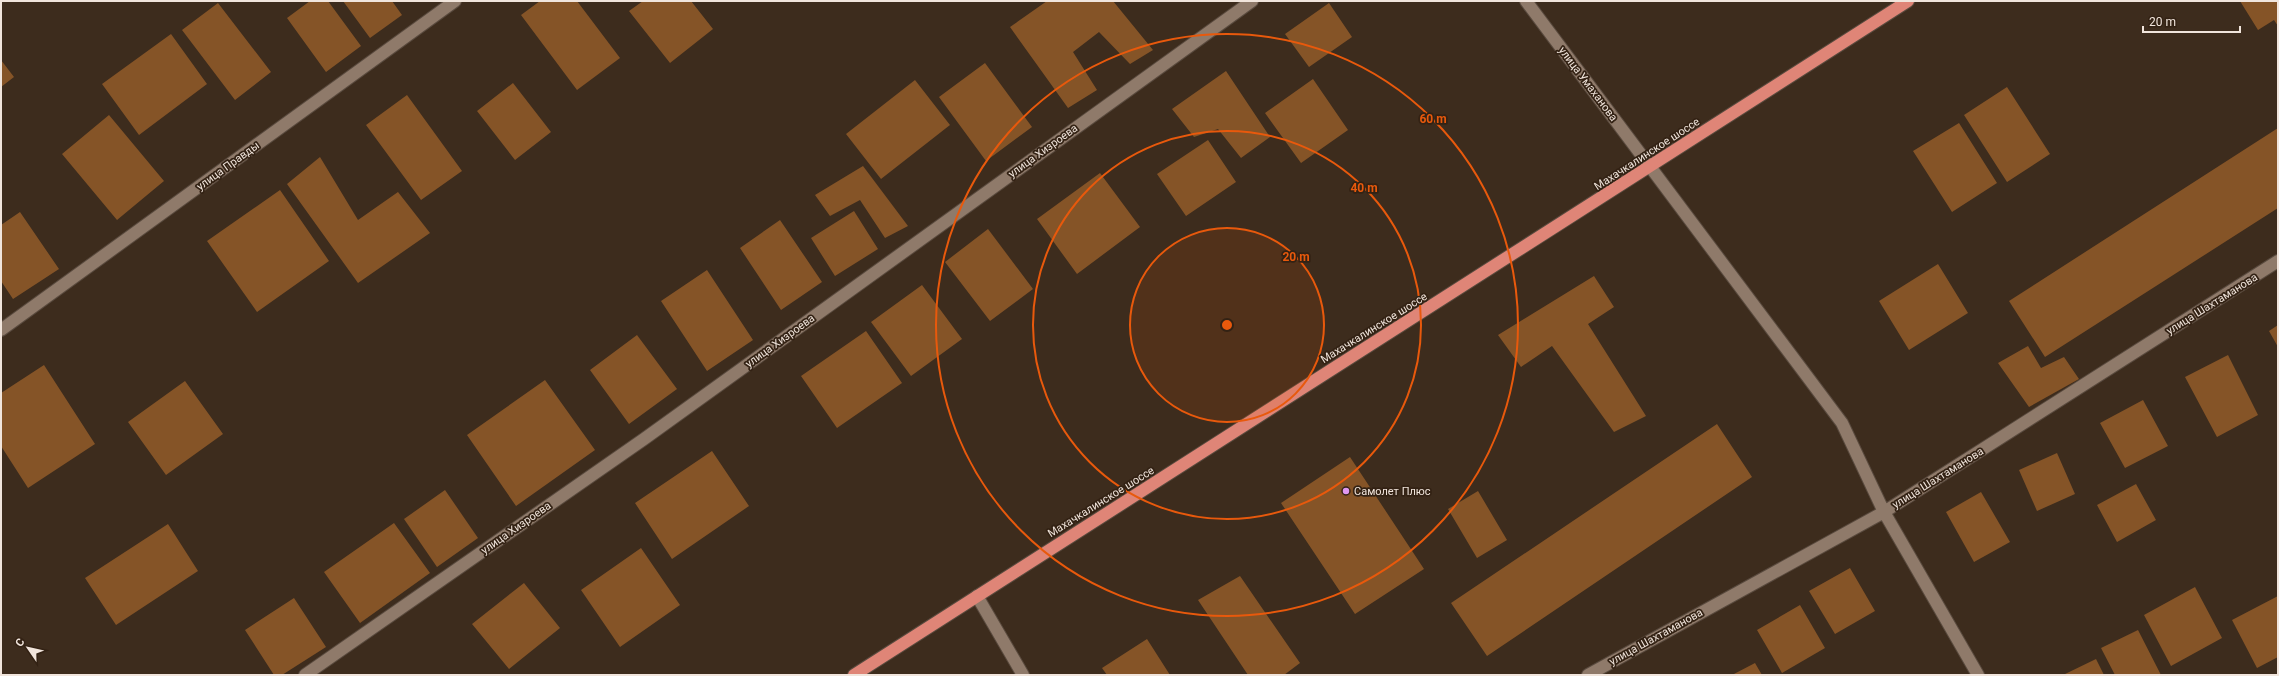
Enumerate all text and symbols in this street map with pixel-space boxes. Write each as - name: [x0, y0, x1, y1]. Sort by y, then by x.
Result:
- scale bar: [2143, 8, 2240, 34]
- text: 20 m: [2149, 15, 2176, 29]
- street label: улица Умаханова: [1556, 44, 1620, 124]
- text: 60 m: [1419, 112, 1447, 126]
- street label: Махачкалинское шоссе: [1592, 115, 1702, 193]
- street label: улица Хизроева: [1006, 122, 1080, 180]
- street label: улица Правды: [194, 139, 262, 193]
- text: 40 m: [1350, 181, 1378, 195]
- text: 20 m: [1282, 250, 1310, 264]
- street label: улица Шахтаманова: [2164, 271, 2260, 337]
- street label: Махачкалинское шоссе: [1318, 290, 1430, 366]
- street label: улица Хизроева: [743, 312, 817, 370]
- centre of rings: [1220, 318, 1234, 332]
- street label: улица Шахтаманова: [1890, 445, 1986, 511]
- street label: Махачкалинское шоссе: [1045, 464, 1157, 540]
- place label: Самолет Плюс: [1354, 485, 1431, 498]
- marker: Самолет Плюс: [1341, 486, 1351, 496]
- street label: улица Хизроева: [479, 499, 553, 557]
- street label: улица Шахтаманова: [1607, 606, 1705, 668]
- north arrow: [8, 628, 48, 668]
- text: С: [13, 636, 28, 649]

